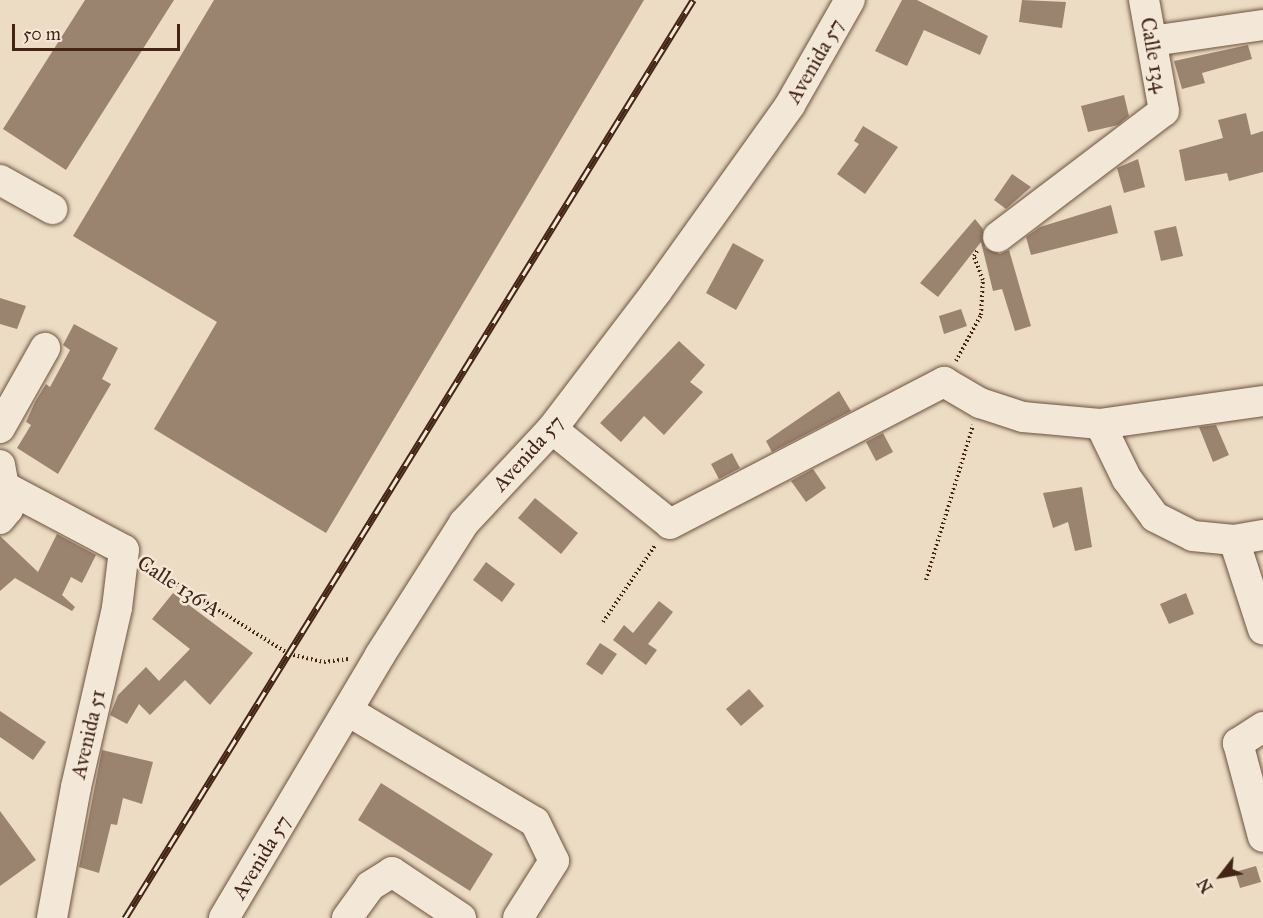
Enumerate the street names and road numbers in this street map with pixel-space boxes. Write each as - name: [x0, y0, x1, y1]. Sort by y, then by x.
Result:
- street label: Avenida 57: [781, 14, 849, 108]
- street label: Calle 134: [1135, 15, 1173, 95]
- street label: Avenida 57: [487, 410, 569, 496]
- street label: Calle 136 A: [133, 550, 225, 622]
- street label: Avenida 51: [65, 687, 111, 781]
- street label: Avenida 57: [226, 810, 296, 904]

